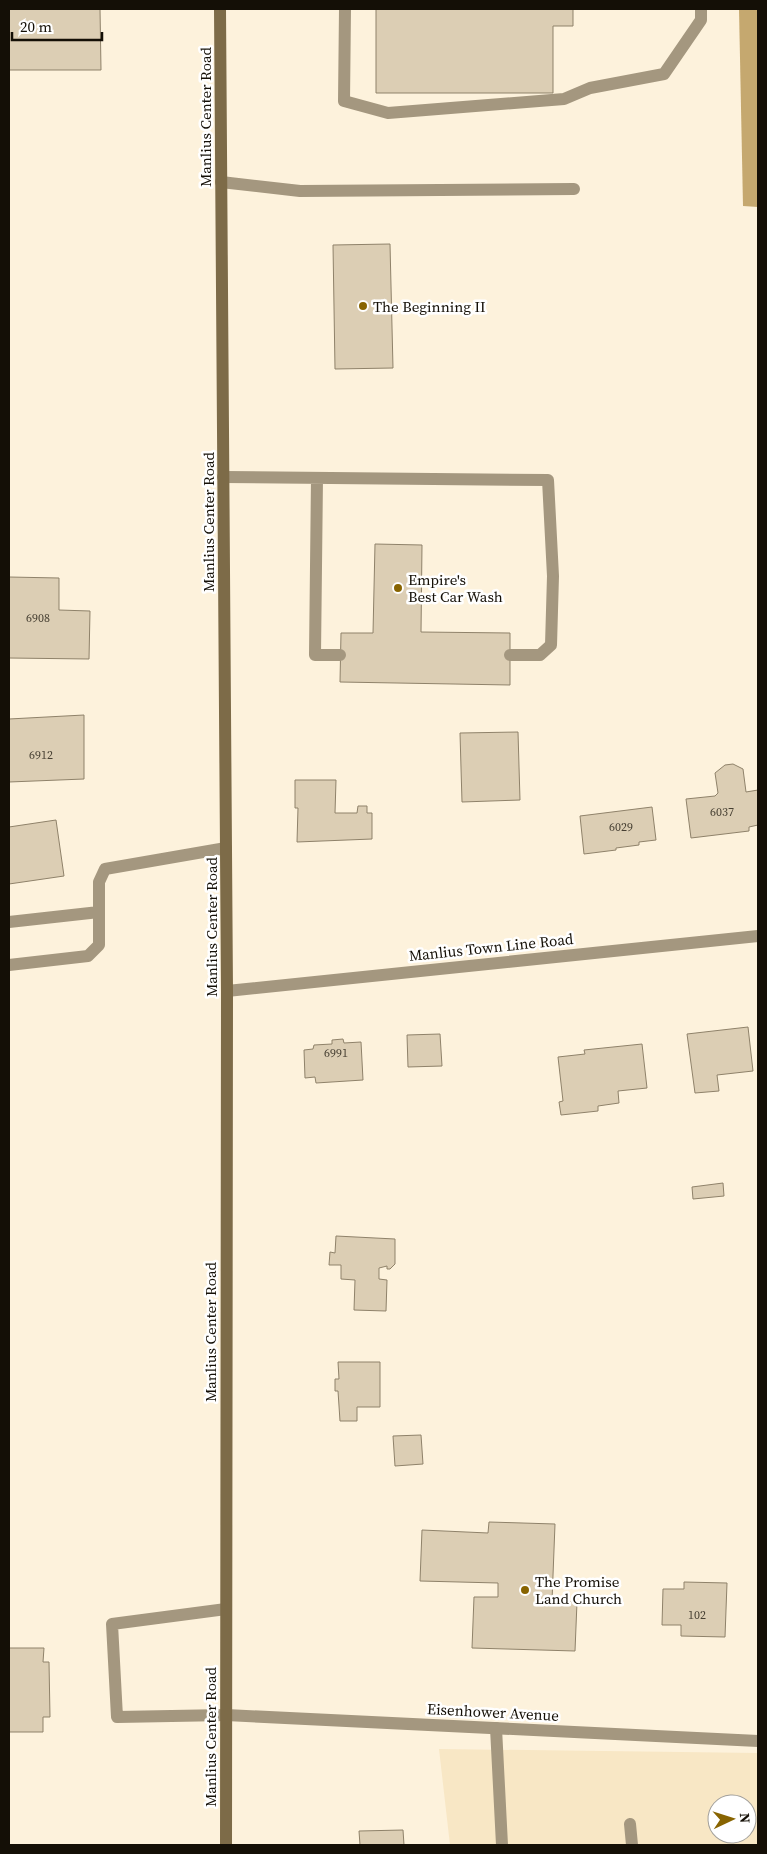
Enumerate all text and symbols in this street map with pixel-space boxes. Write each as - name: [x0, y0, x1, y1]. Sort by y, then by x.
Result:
- scale bar: [12, 10, 102, 42]
- text: 20 m: [20, 16, 52, 37]
- street label: Manlius Center Road: [195, 46, 216, 187]
- place label: The Beginning II: [373, 296, 486, 317]
- marker: The Beginning II: [357, 300, 369, 312]
- street label: Manlius Center Road: [198, 451, 219, 592]
- place label: Empire's Best Car Wash: [408, 569, 503, 607]
- marker: Empire's Best Car Wash: [392, 582, 404, 594]
- house number: 6908: [26, 610, 50, 626]
- house number: 6912: [29, 747, 53, 763]
- house number: 6037: [710, 804, 734, 820]
- house number: 6029: [609, 819, 633, 835]
- street label: Manlius Center Road: [201, 856, 222, 997]
- street label: Manlius Town Line Road: [408, 928, 575, 966]
- house number: 6991: [324, 1045, 348, 1061]
- street label: Manlius Center Road: [200, 1261, 221, 1402]
- place label: The Promise Land Church: [535, 1571, 622, 1609]
- marker: The Promise Land Church: [519, 1584, 531, 1596]
- house number: 102: [688, 1607, 706, 1623]
- street label: Manlius Center Road: [200, 1666, 221, 1807]
- street label: Eisenhower Avenue: [427, 1698, 560, 1726]
- north arrow: [707, 1794, 757, 1844]
- text: N: [735, 1812, 755, 1824]

